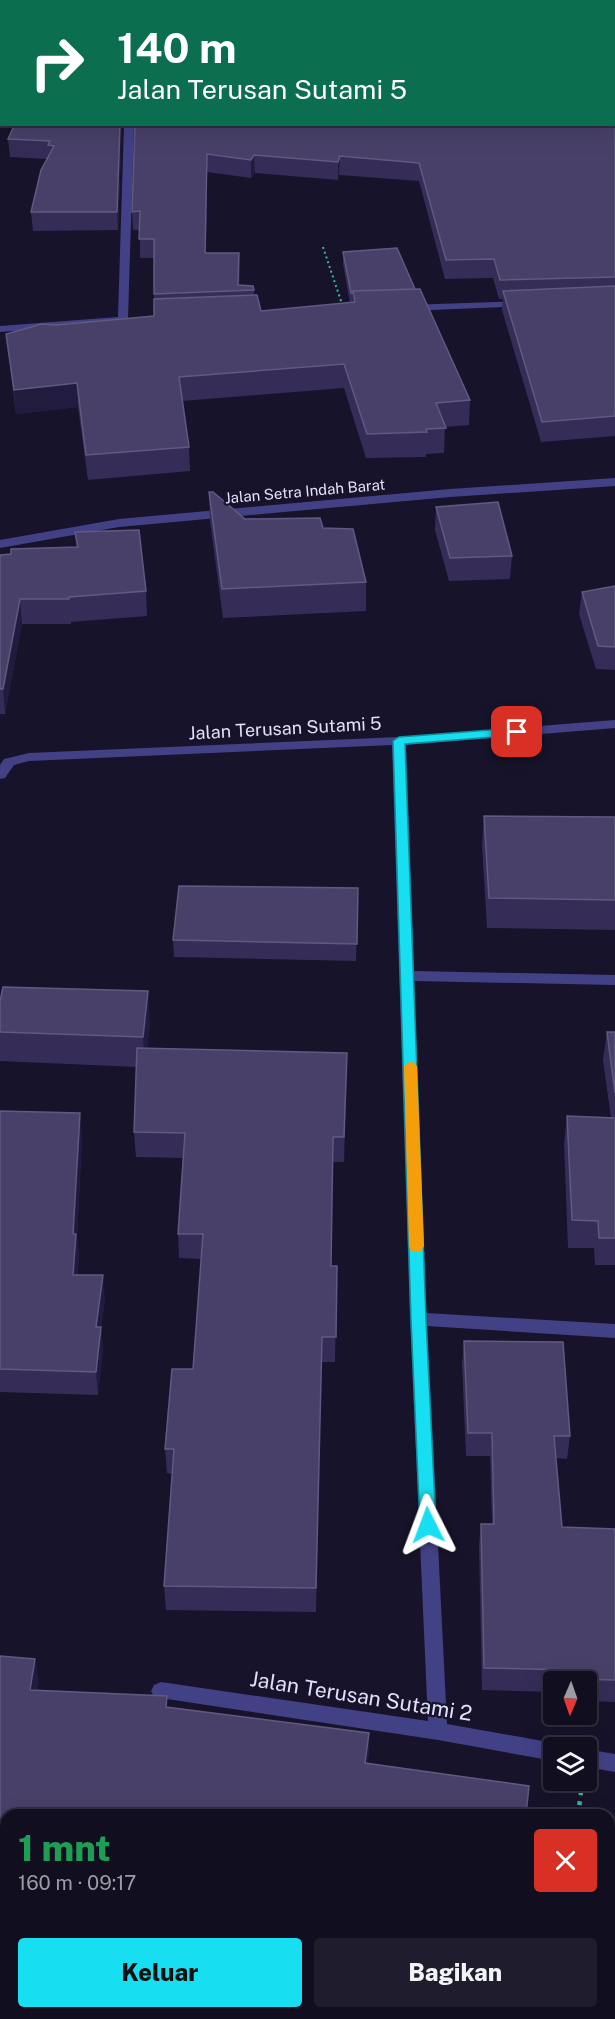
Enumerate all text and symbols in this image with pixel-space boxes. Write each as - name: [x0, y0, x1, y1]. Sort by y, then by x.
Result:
- text: 140 m: [117, 23, 237, 72]
- icon: right: [18, 24, 96, 102]
- text: Jalan Terusan Sutami 5: [117, 73, 407, 105]
- street label: Jalan Setra Indah Barat: [224, 476, 386, 506]
- pin: [491, 706, 542, 757]
- street label: Jalan Terusan Sutami 5: [188, 712, 382, 744]
- icon: arrive: [500, 715, 533, 748]
- position arrow: [396, 1493, 460, 1557]
- street label: Jalan Terusan Sutami 2: [248, 1666, 474, 1726]
- north arrow: [543, 1671, 597, 1725]
- map controls: [543, 1671, 597, 1791]
- button: layers: [543, 1737, 597, 1791]
- text: 1 mnt: [18, 1827, 111, 1869]
- button: close: [534, 1829, 597, 1892]
- text: 160 m · 09:17: [18, 1871, 136, 1895]
- button: Keluar: [18, 1938, 302, 2007]
- button: Bagikan: [314, 1938, 597, 2007]

